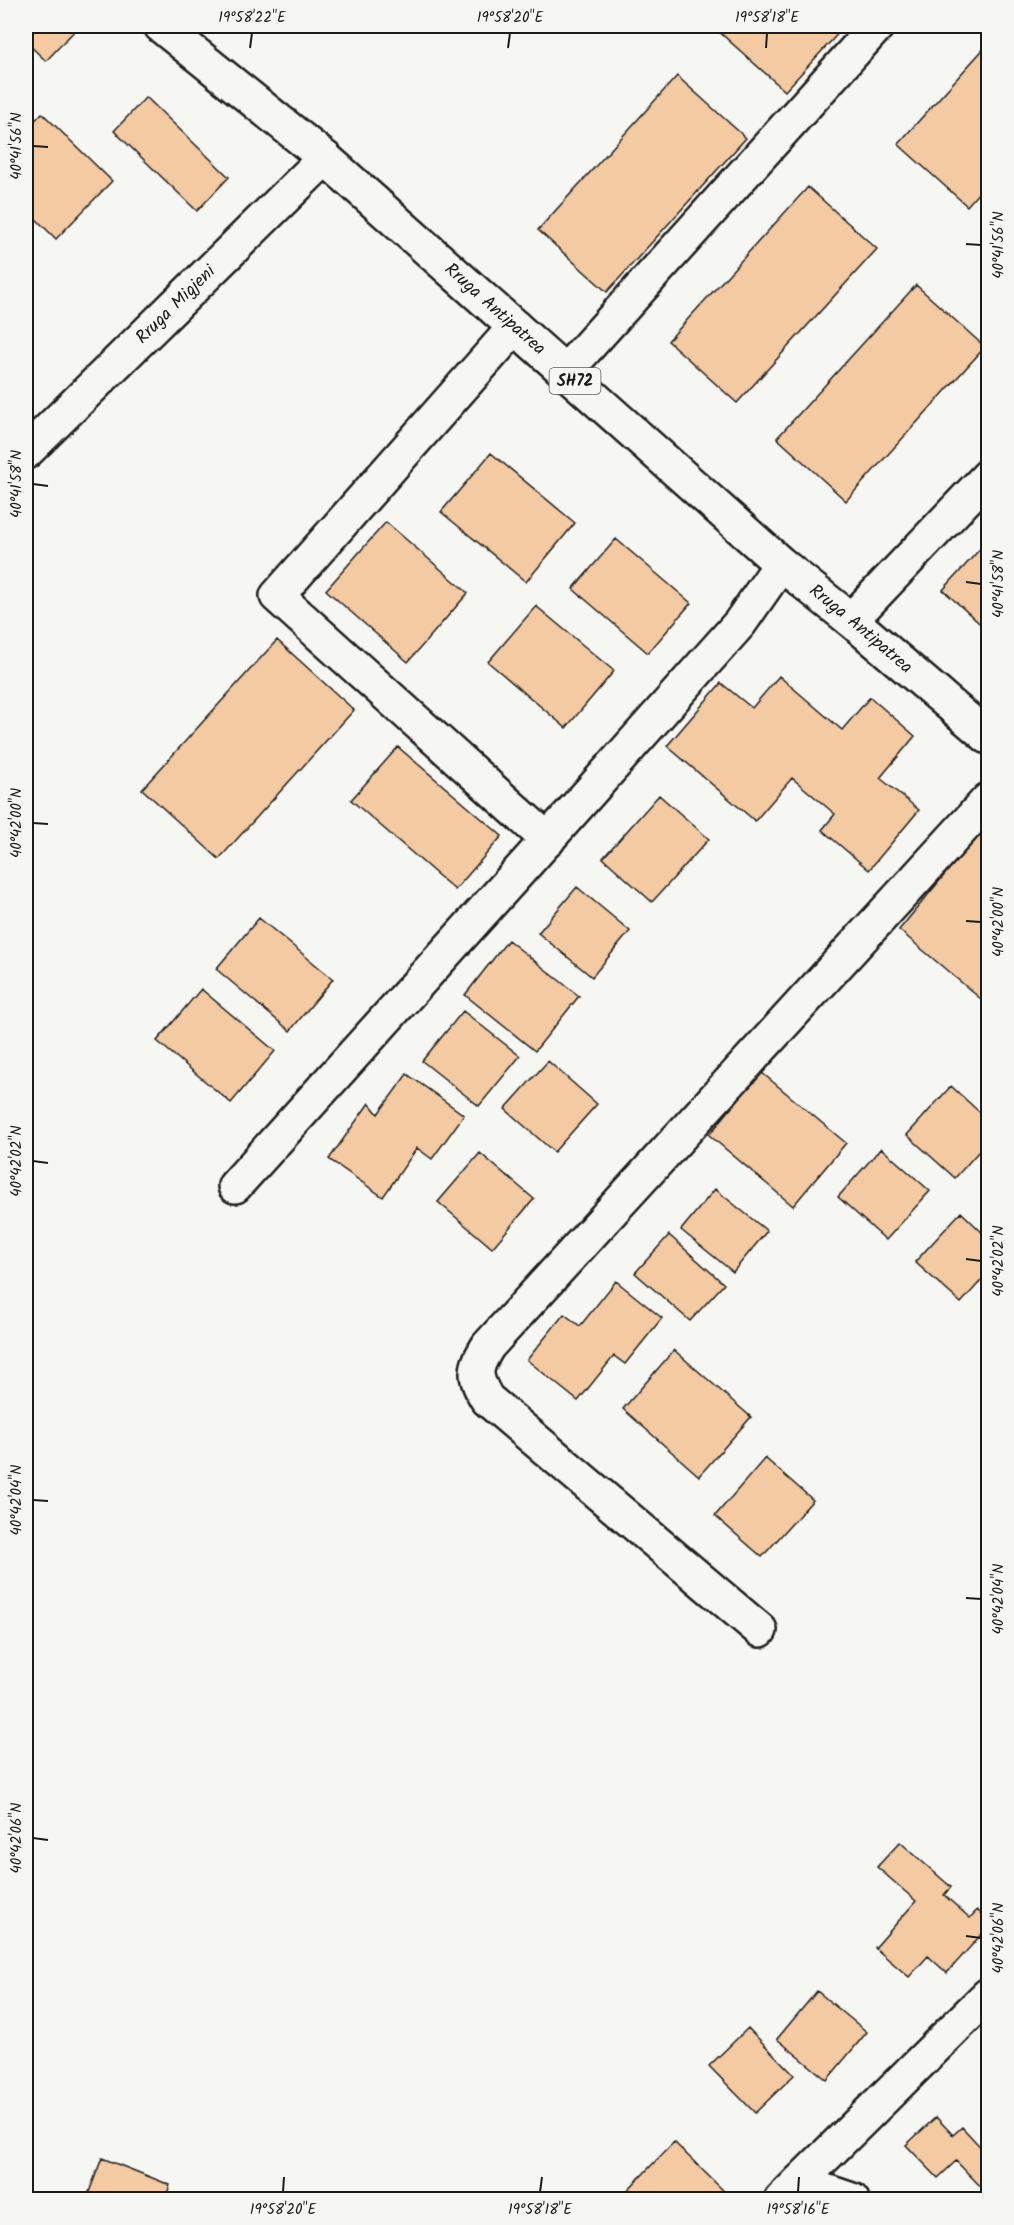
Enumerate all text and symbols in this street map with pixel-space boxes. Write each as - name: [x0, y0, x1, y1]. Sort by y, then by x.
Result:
- text: 19°58'22"E: [218, 6, 287, 30]
- text: 19°58'20"E: [477, 6, 544, 30]
- text: 19°58'18"E: [735, 6, 800, 30]
- text: 40°41'56"N: [5, 112, 29, 180]
- text: 40°41'56"N: [987, 211, 1011, 279]
- street label: Rruga Antipatrea: [438, 256, 552, 363]
- street label: Rruga Migjeni: [129, 258, 223, 351]
- road number: SH72: [550, 368, 600, 394]
- text: 40°41'58"N: [5, 450, 29, 518]
- text: 40°41'58"N: [987, 550, 1011, 618]
- street label: Rruga Antipatrea: [802, 577, 919, 681]
- text: 40°42'00"N: [5, 788, 29, 858]
- text: 40°42'00"N: [987, 887, 1011, 957]
- text: 40°42'02"N: [5, 1125, 29, 1197]
- text: 40°42'02"N: [987, 1225, 1011, 1297]
- text: 40°42'04"N: [5, 1465, 29, 1535]
- text: 40°42'04"N: [987, 1564, 1011, 1634]
- text: 40°42'06"N: [5, 1803, 29, 1873]
- text: 40°42'06"N: [987, 1903, 1011, 1973]
- text: 19°58'20"E: [250, 2198, 317, 2222]
- text: 19°58'18"E: [508, 2198, 573, 2222]
- text: 19°58'16"E: [766, 2198, 831, 2222]

